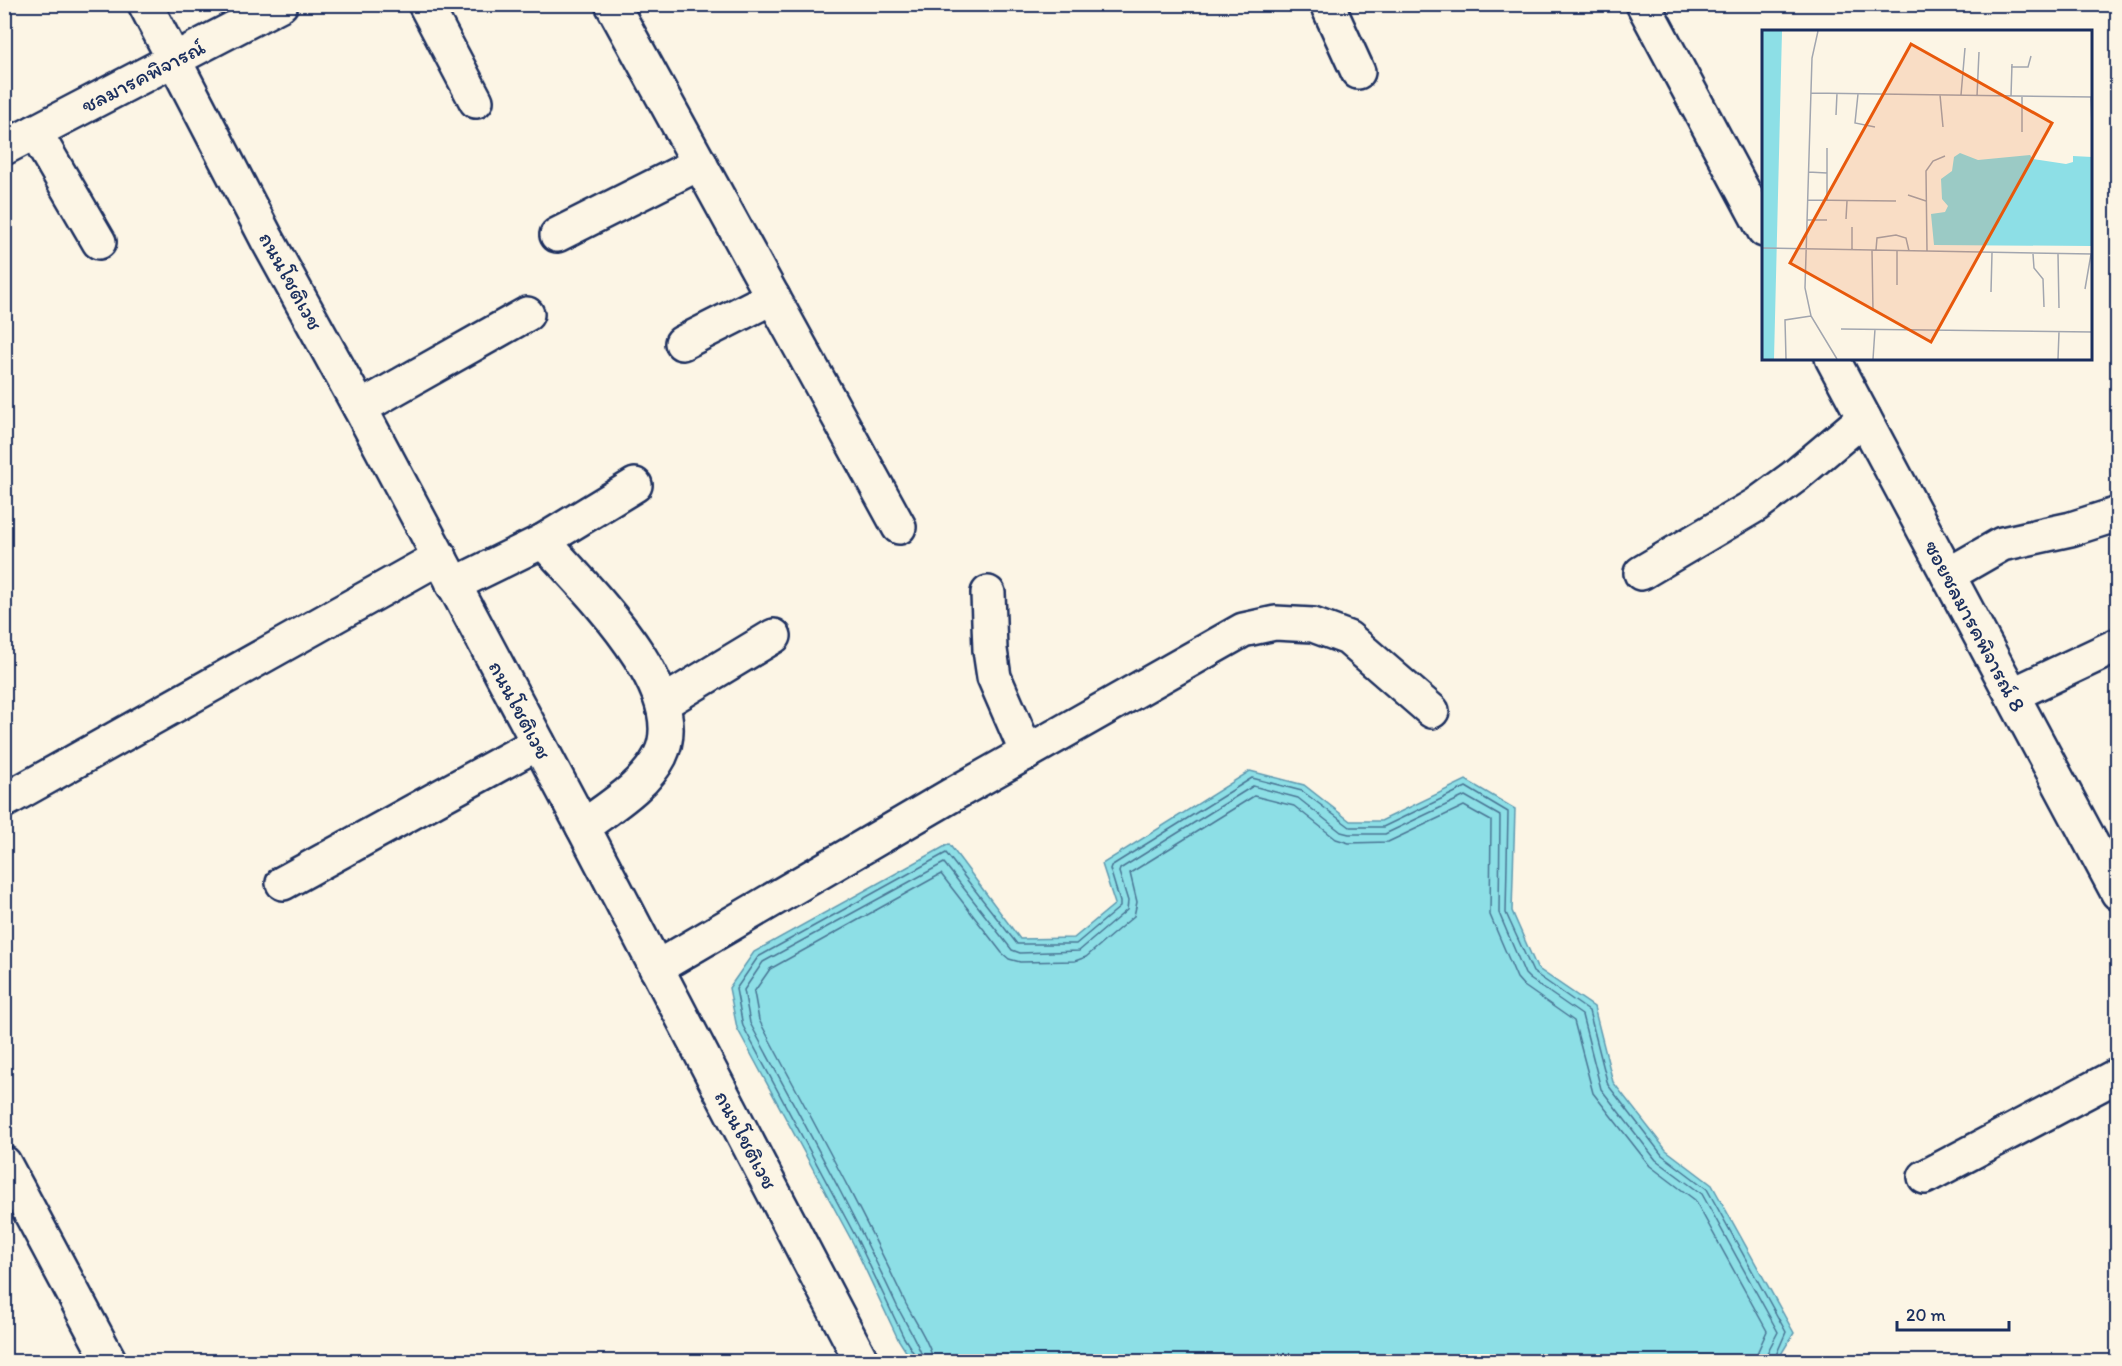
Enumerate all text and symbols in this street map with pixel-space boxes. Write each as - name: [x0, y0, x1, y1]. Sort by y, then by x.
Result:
- inset map: [1762, 30, 2092, 360]
- street label: ชลมารคพิจารณ์: [76, 33, 210, 119]
- street label: ถนนโชติเวช: [253, 227, 329, 335]
- street label: ซอยชลมารคพิจารณ์ 8: [1918, 536, 2032, 716]
- street label: ถนนโชติเวช: [483, 656, 558, 765]
- street label: ถนนโชติเวช: [709, 1086, 784, 1195]
- scale bar: [1897, 1294, 2010, 1332]
- text: 20 m: [1906, 1304, 1946, 1326]

